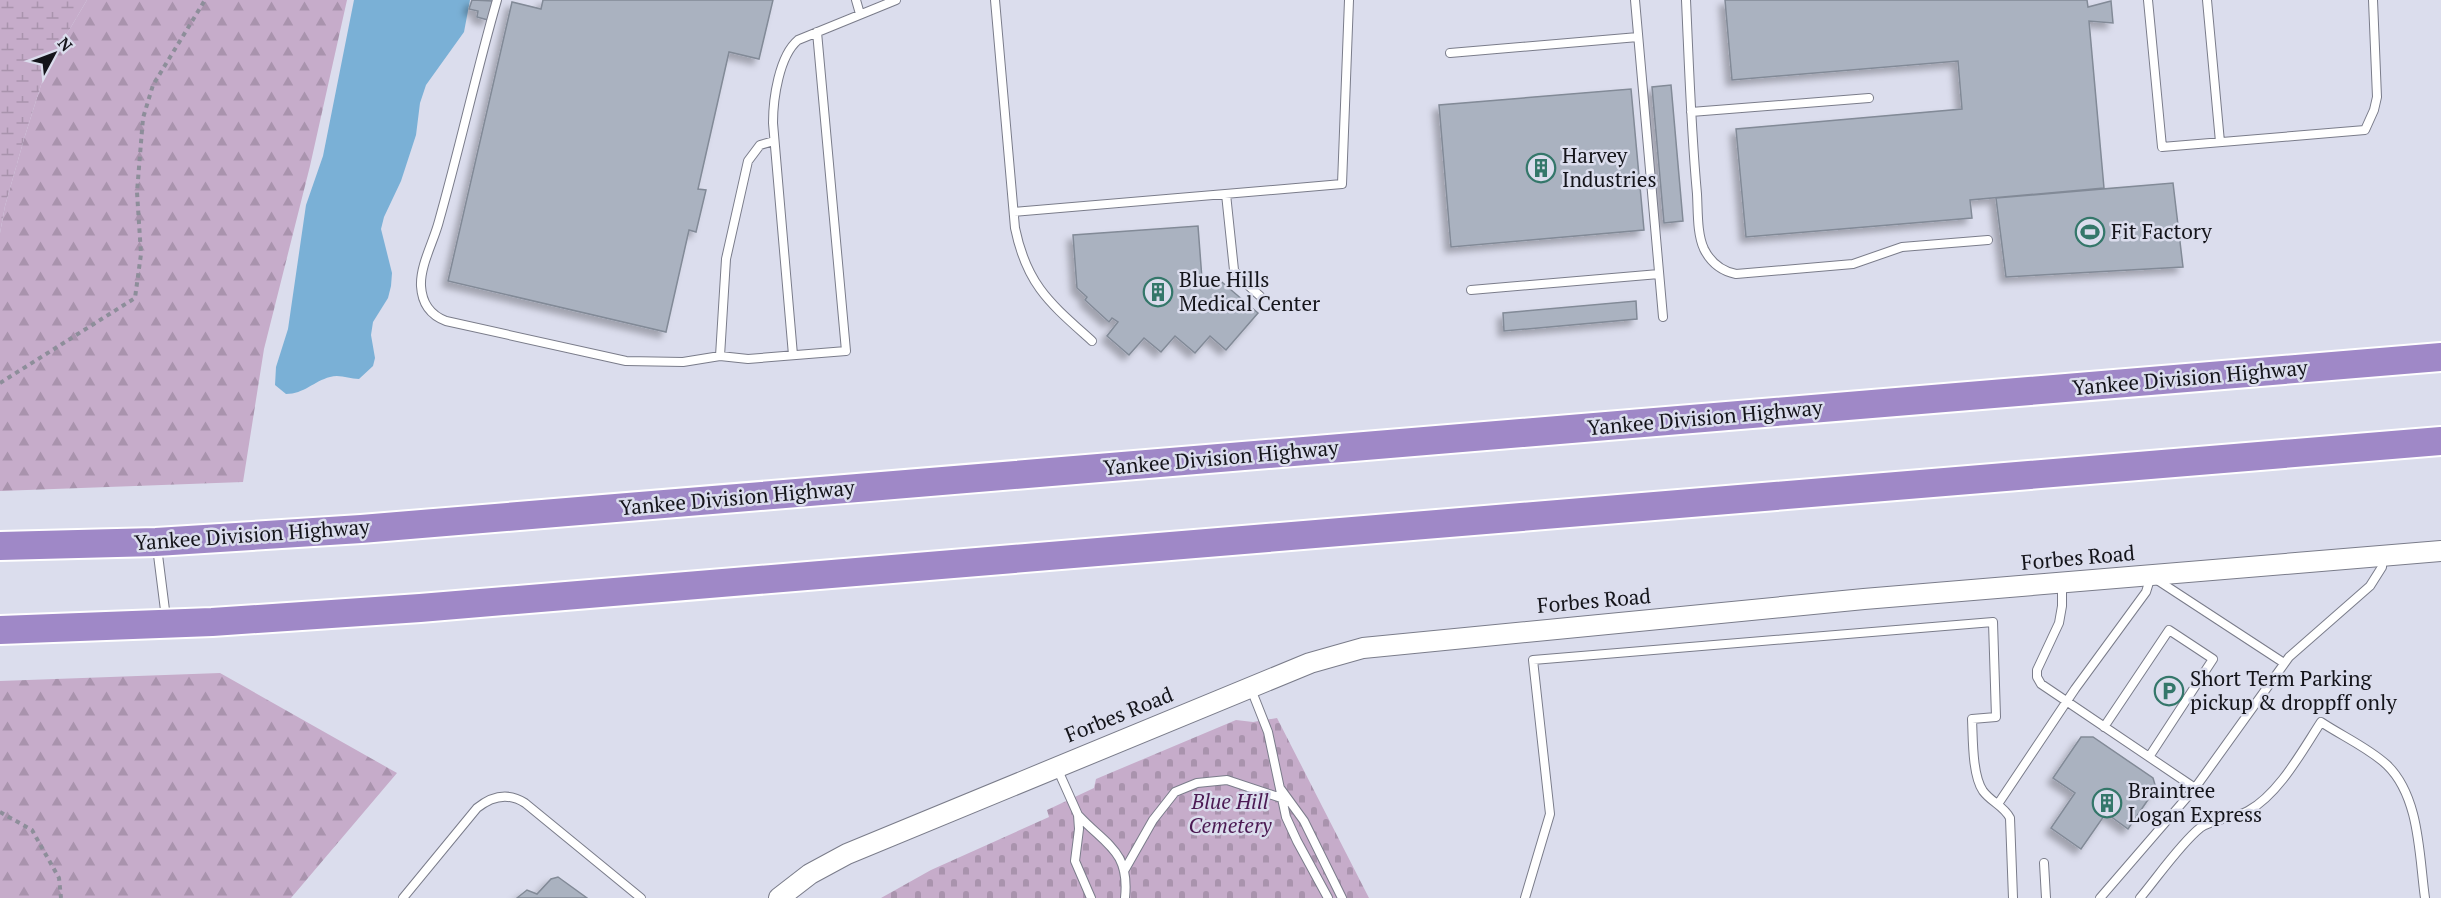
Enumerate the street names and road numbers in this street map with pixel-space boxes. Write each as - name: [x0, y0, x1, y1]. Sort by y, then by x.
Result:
- street label: Yankee Division Highway: [2071, 353, 2309, 401]
- street label: Yankee Division Highway: [1586, 393, 1824, 441]
- street label: Yankee Division Highway: [1102, 433, 1340, 481]
- street label: Yankee Division Highway: [618, 473, 856, 521]
- street label: Yankee Division Highway: [133, 512, 371, 556]
- street label: Forbes Road: [2020, 538, 2136, 576]
- street label: Forbes Road: [1536, 581, 1652, 619]
- street label: Forbes Road: [1060, 680, 1177, 748]

